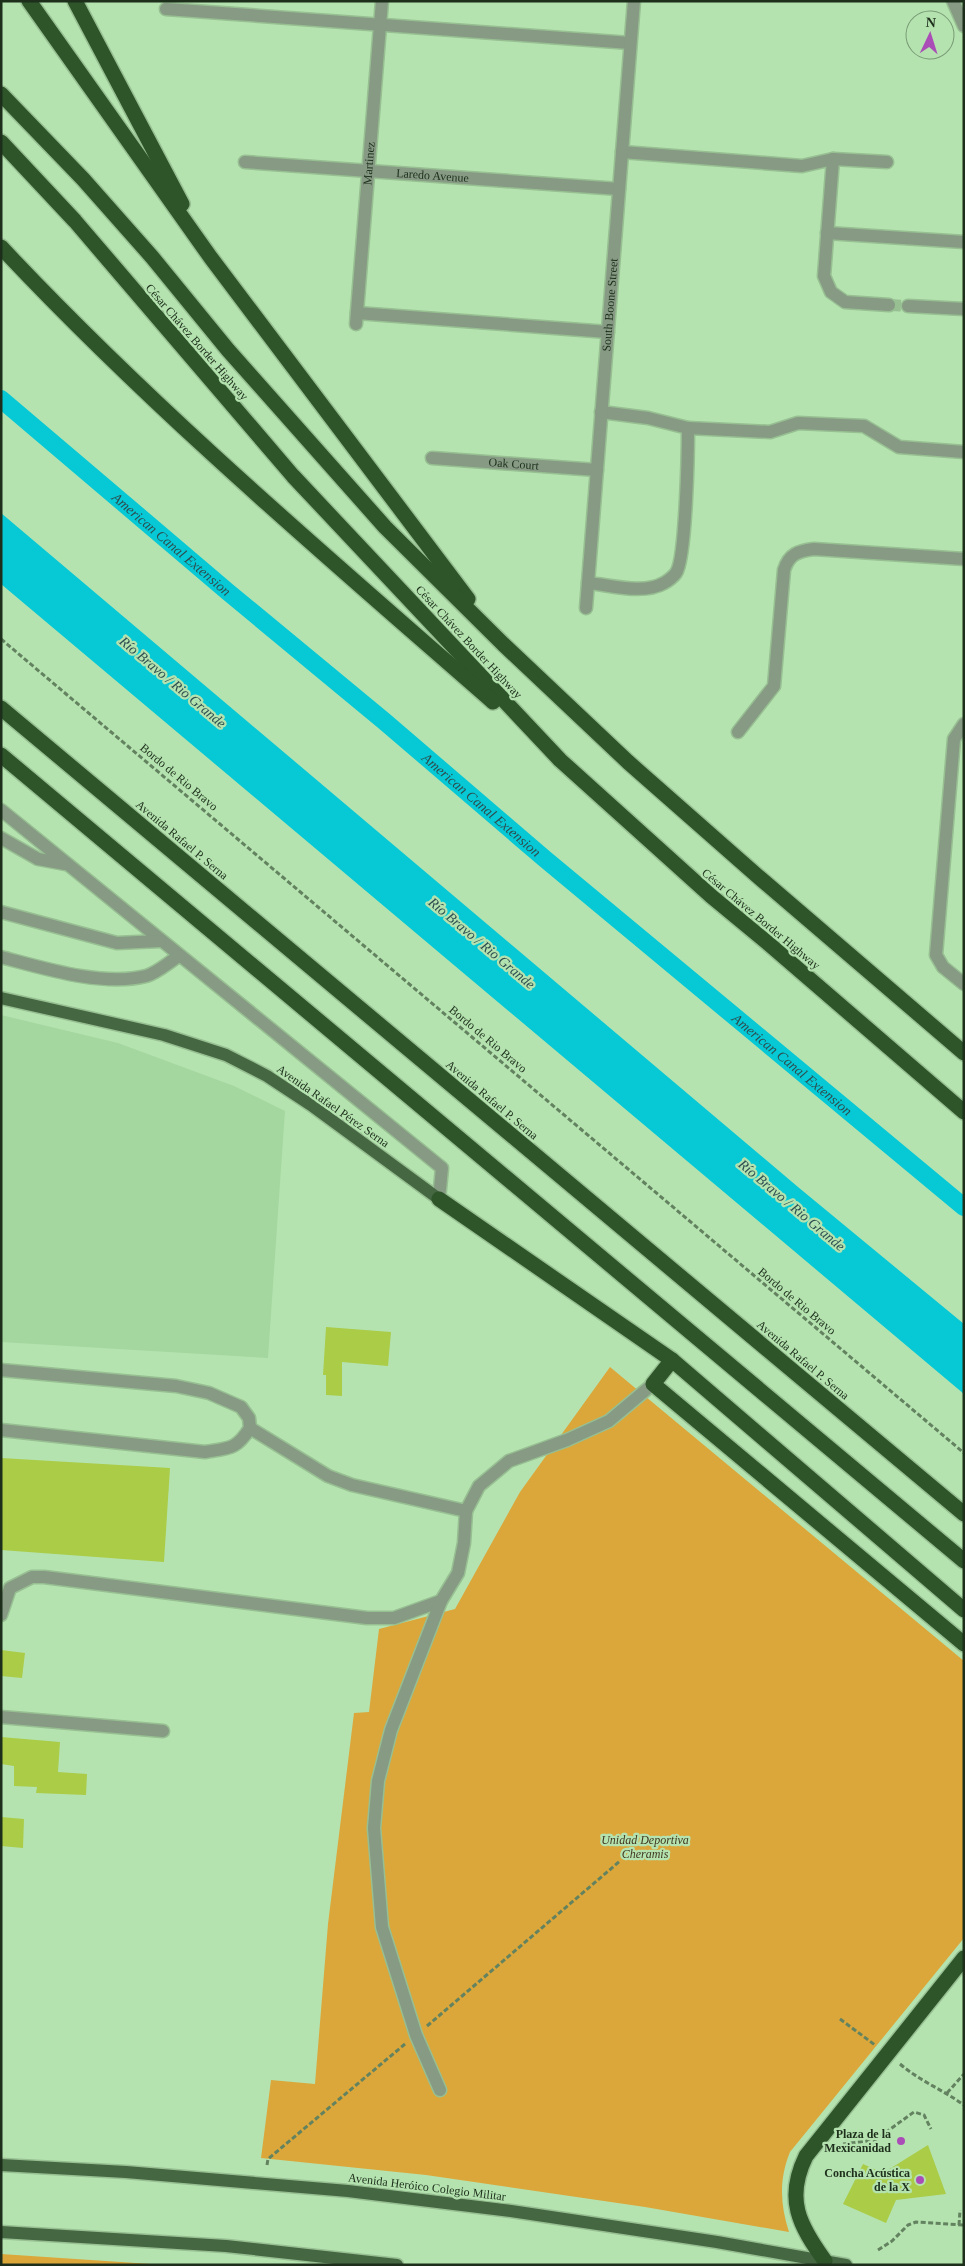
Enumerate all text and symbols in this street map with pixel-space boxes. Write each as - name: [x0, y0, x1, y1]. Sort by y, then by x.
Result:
- north arrow: [905, 10, 955, 60]
- text: N: [925, 15, 936, 30]
- street label: Martinez: [360, 141, 378, 186]
- street label: Laredo Avenue: [396, 166, 469, 185]
- street label: South Boone Street: [599, 257, 621, 352]
- street label: César Chávez Border Highway: [143, 281, 251, 403]
- street label: Oak Court: [488, 455, 540, 473]
- water label: American Canal Extension: [108, 489, 234, 599]
- street label: César Chávez Border Highway: [413, 583, 525, 701]
- water label: Río Bravo / Rio Grande: [116, 633, 229, 731]
- street label: Bordo de Rio Bravo: [137, 740, 221, 814]
- water label: American Canal Extension: [418, 750, 544, 860]
- street label: Avenida Rafael P. Serna: [133, 797, 231, 883]
- street label: César Chávez Border Highway: [699, 866, 823, 972]
- water label: Río Bravo / Rio Grande: [425, 894, 538, 992]
- street label: Bordo de Rio Bravo: [446, 1002, 530, 1076]
- water label: American Canal Extension: [728, 1010, 855, 1119]
- street label: Avenida Rafael P. Serna: [443, 1057, 541, 1143]
- street label: Avenida Rafael Pérez Serna: [274, 1062, 392, 1151]
- water label: Río Bravo / Rio Grande: [735, 1156, 848, 1254]
- street label: Bordo de Rio Bravo: [755, 1264, 839, 1338]
- street label: Avenida Rafael P. Serna: [754, 1317, 852, 1403]
- park label: Unidad Deportiva Cheramis: [601, 1833, 689, 1861]
- place label: Plaza de la Mexicanidad: [824, 2127, 891, 2155]
- marker: Plaza de la Mexicanidad: [895, 2135, 907, 2147]
- place label: Concha Acústica de la X: [824, 2166, 910, 2194]
- street label: Avenida Heróico Colegio Militar: [347, 2170, 507, 2204]
- marker: Concha Acústica de la X: [914, 2174, 926, 2186]

